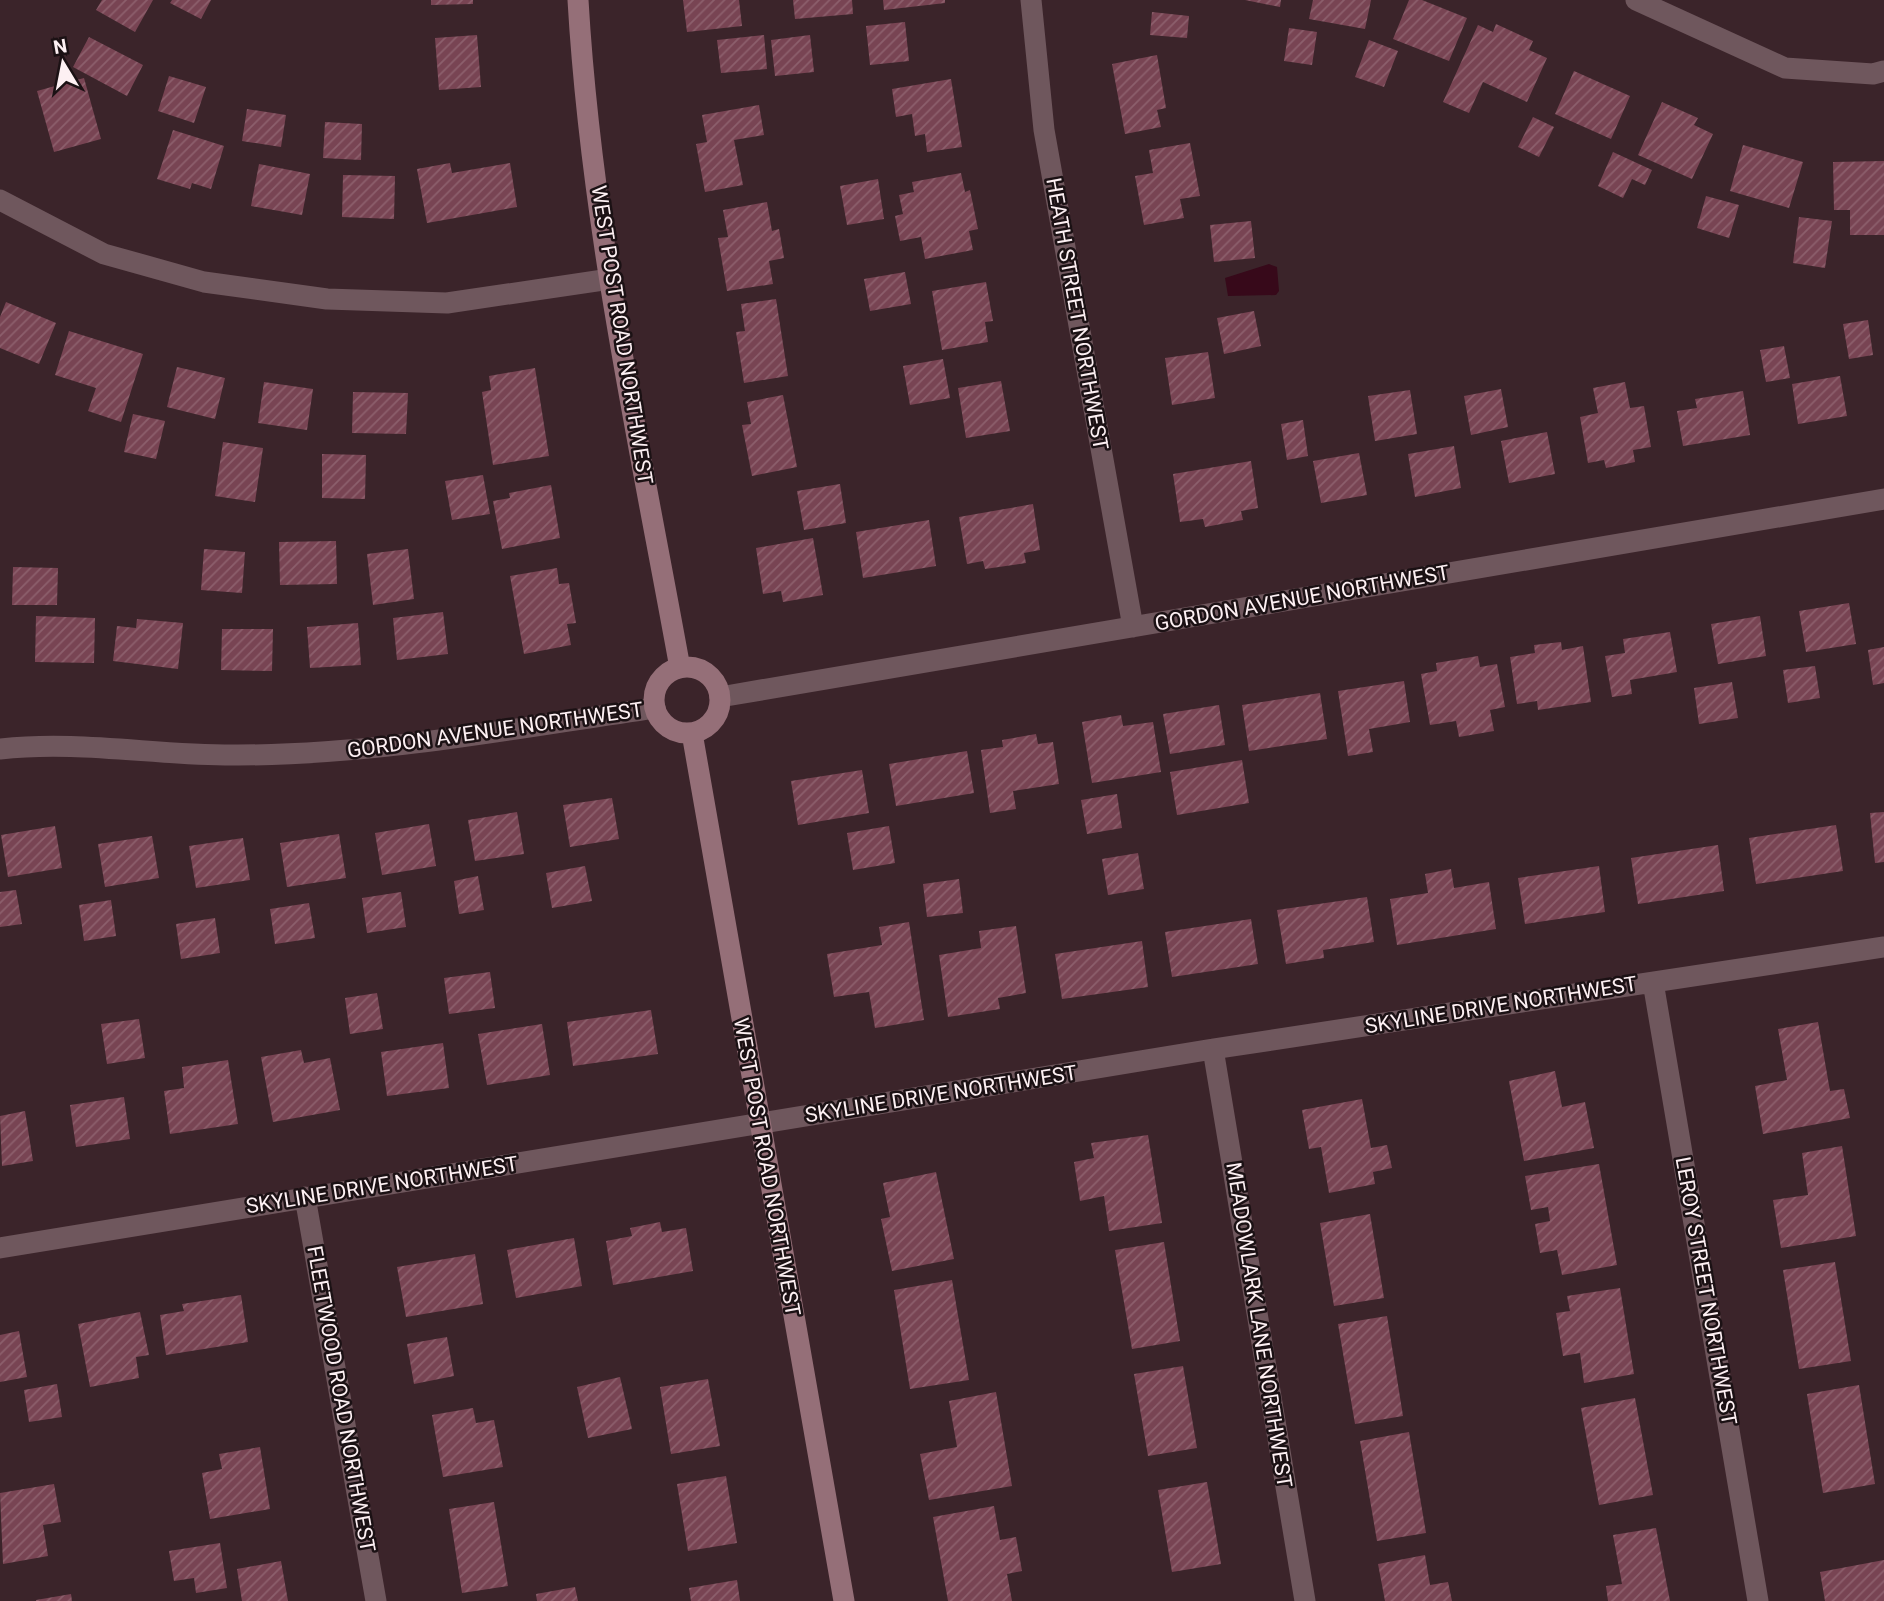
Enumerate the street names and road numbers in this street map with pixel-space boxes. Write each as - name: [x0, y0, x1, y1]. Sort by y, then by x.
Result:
- street label: HEATH STREET NORTHWEST: [1041, 176, 1113, 452]
- street label: WEST POST ROAD NORTHWEST: [586, 184, 658, 487]
- street label: GORDON AVENUE NORTHWEST: [1153, 560, 1452, 636]
- street label: GORDON AVENUE NORTHWEST: [345, 697, 645, 763]
- street label: SKYLINE DRIVE NORTHWEST: [1363, 972, 1639, 1038]
- street label: WEST POST ROAD NORTHWEST: [729, 1016, 805, 1318]
- street label: SKYLINE DRIVE NORTHWEST: [803, 1061, 1079, 1127]
- street label: SKYLINE DRIVE NORTHWEST: [244, 1152, 520, 1218]
- street label: LEROY STREET NORTHWEST: [1671, 1155, 1742, 1427]
- street label: MEADOWLARK LANE NORTHWEST: [1221, 1160, 1297, 1490]
- street label: FLEETWOOD ROAD NORTHWEST: [302, 1244, 380, 1555]

